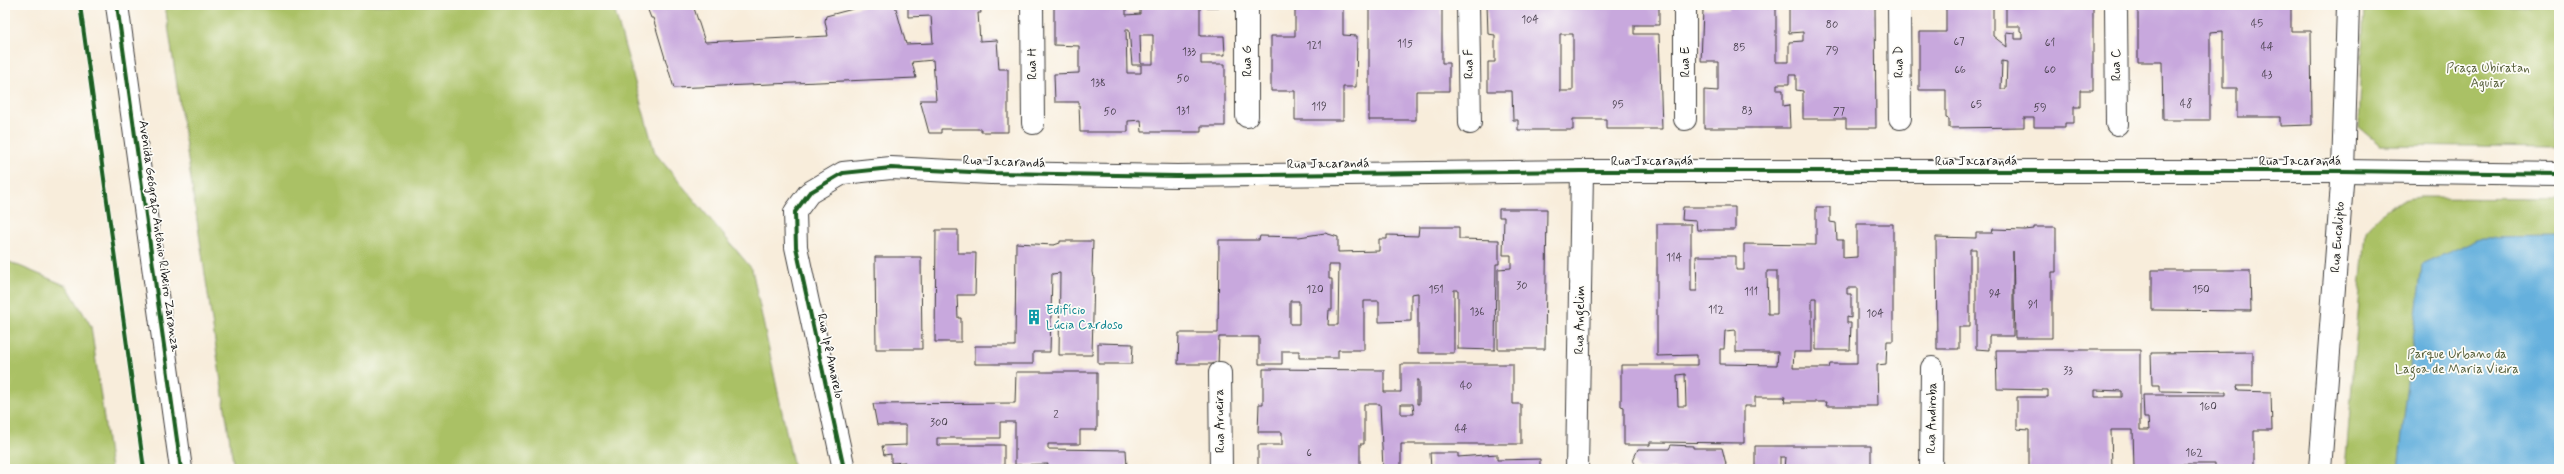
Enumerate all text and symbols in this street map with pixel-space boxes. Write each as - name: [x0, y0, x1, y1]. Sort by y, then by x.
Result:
- house number: 104: [1521, 13, 1539, 27]
- house number: 45: [2251, 17, 2263, 31]
- house number: 80: [1826, 18, 1838, 32]
- house number: 67: [1953, 35, 1965, 49]
- house number: 61: [2045, 36, 2055, 50]
- house number: 115: [1397, 37, 1413, 51]
- house number: 121: [1306, 39, 1322, 53]
- house number: 44: [2260, 40, 2274, 54]
- house number: 85: [1733, 41, 1745, 55]
- house number: 79: [1825, 44, 1839, 58]
- house number: 133: [1182, 45, 1197, 59]
- street label: Rua G: [1239, 45, 1256, 77]
- street label: Rua E: [1677, 46, 1694, 77]
- street label: Rua D: [1890, 46, 1908, 78]
- street label: Rua H: [1024, 48, 1041, 80]
- street label: Rua F: [1460, 49, 1478, 79]
- street label: Rua C: [2108, 49, 2125, 81]
- park label: Praça Ubiratan Aguiar: [2446, 60, 2530, 92]
- house number: 66: [1954, 63, 1966, 77]
- house number: 60: [2044, 63, 2056, 77]
- house number: 43: [2261, 68, 2273, 82]
- house number: 50: [1177, 72, 1189, 86]
- house number: 138: [1090, 76, 1106, 90]
- house number: 48: [2180, 97, 2192, 111]
- house number: 95: [1612, 98, 1624, 112]
- house number: 65: [1970, 98, 1982, 112]
- house number: 119: [1311, 100, 1327, 114]
- house number: 59: [2033, 101, 2047, 115]
- house number: 131: [1176, 104, 1190, 118]
- house number: 83: [1742, 104, 1753, 118]
- house number: 50: [1104, 105, 1116, 119]
- house number: 77: [1833, 105, 1846, 119]
- street label: Avenida Geógrafo Antônio Ribeiro Zaranza: [132, 119, 184, 353]
- street label: Rua Jacarandá: [962, 152, 1046, 172]
- street label: Rua Jacarandá: [1611, 153, 1693, 170]
- street label: Rua Jacarandá: [1935, 153, 2017, 170]
- street label: Rua Jacarandá: [2259, 153, 2341, 170]
- street label: Rua Jacarandá: [1287, 155, 1369, 173]
- street label: Rua Eucalipto: [2327, 200, 2349, 273]
- house number: 114: [1666, 251, 1683, 265]
- house number: 30: [1516, 279, 1528, 293]
- house number: 120: [1306, 283, 1324, 297]
- house number: 151: [1428, 283, 1444, 297]
- house number: 150: [2192, 283, 2210, 297]
- street label: Rua Angelim: [1571, 285, 1591, 355]
- house number: 111: [1744, 285, 1758, 299]
- house number: 94: [1989, 287, 2001, 301]
- house number: 91: [2028, 298, 2038, 312]
- place label: Edifício Lúcia Cardoso: [1046, 302, 1123, 334]
- house number: 112: [1708, 303, 1725, 317]
- house number: 136: [1470, 305, 1484, 319]
- house number: 104: [1866, 307, 1884, 321]
- building icon: Edifício Lúcia Cardoso: [1025, 308, 1043, 326]
- street label: Rua Ipê Amarelo: [813, 312, 847, 401]
- park label: Parque Urbano da Lagoa de Maria Vieira: [2395, 346, 2519, 380]
- house number: 33: [2063, 364, 2073, 378]
- house number: 40: [1460, 379, 1472, 393]
- street label: Rua Andiroba: [1923, 382, 1941, 454]
- street label: Rua Arueira: [1211, 388, 1229, 453]
- house number: 160: [2199, 400, 2217, 414]
- house number: 2: [1053, 408, 1059, 422]
- house number: 300: [930, 416, 948, 430]
- house number: 44: [1454, 422, 1468, 436]
- house number: 6: [1306, 446, 1312, 460]
- house number: 162: [2185, 446, 2203, 460]

